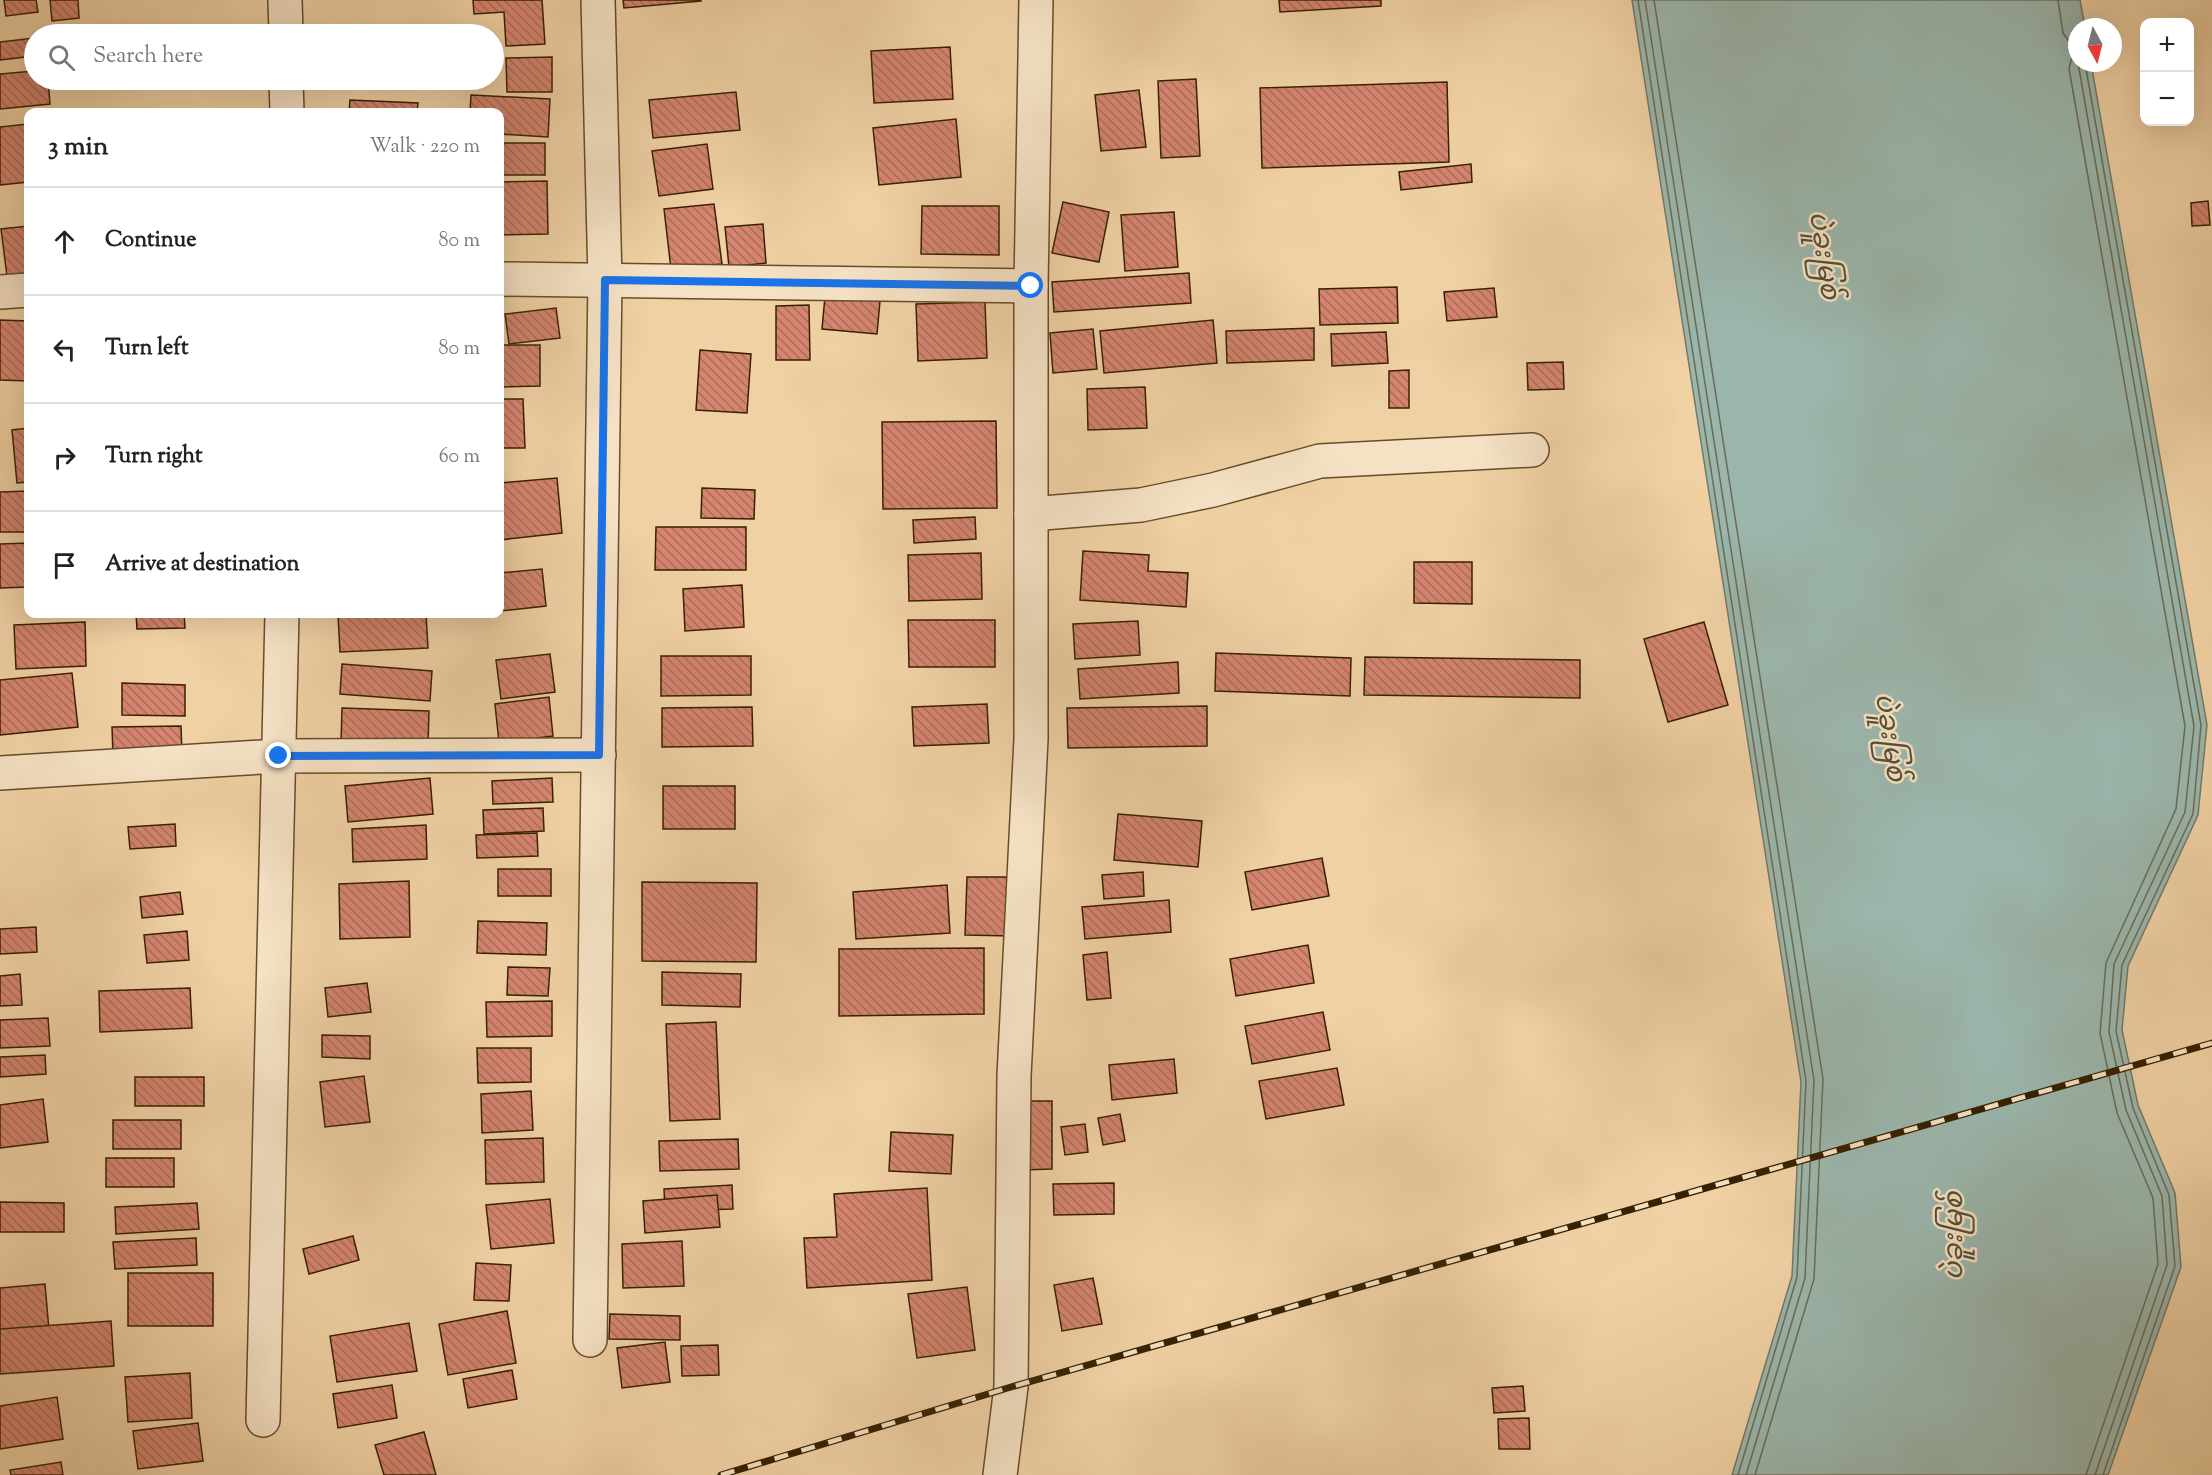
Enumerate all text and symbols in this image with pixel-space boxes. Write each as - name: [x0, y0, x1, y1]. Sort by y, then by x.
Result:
- north arrow: [2068, 18, 2122, 72]
- map controls: [2140, 18, 2194, 126]
- button: +: [2140, 18, 2194, 72]
- search box: [24, 24, 504, 90]
- icon: search: [45, 41, 78, 74]
- text: Search here: [93, 41, 203, 73]
- button: −: [2140, 72, 2194, 126]
- text: 3 min: [48, 129, 108, 166]
- text: Walk · 220 m: [369, 133, 480, 162]
- water label: ပဲခူးမြစ်: [1797, 209, 1850, 304]
- icon: ahead: [48, 225, 81, 258]
- text: Continue: [105, 225, 196, 257]
- text: 80 m: [439, 227, 480, 256]
- route start: [1017, 272, 1043, 298]
- icon: left: [48, 333, 81, 366]
- text: Turn left: [105, 333, 188, 365]
- text: 80 m: [439, 335, 480, 364]
- icon: right: [48, 441, 81, 474]
- text: Turn right: [105, 441, 202, 473]
- text: 60 m: [439, 443, 480, 472]
- icon: arrive: [48, 549, 81, 582]
- text: Arrive at destination: [105, 549, 300, 581]
- water label: ပဲခူးမြစ်: [1863, 691, 1916, 786]
- route end: [265, 742, 291, 768]
- water label: ပဲခူးမြစ်: [1934, 1190, 1975, 1280]

